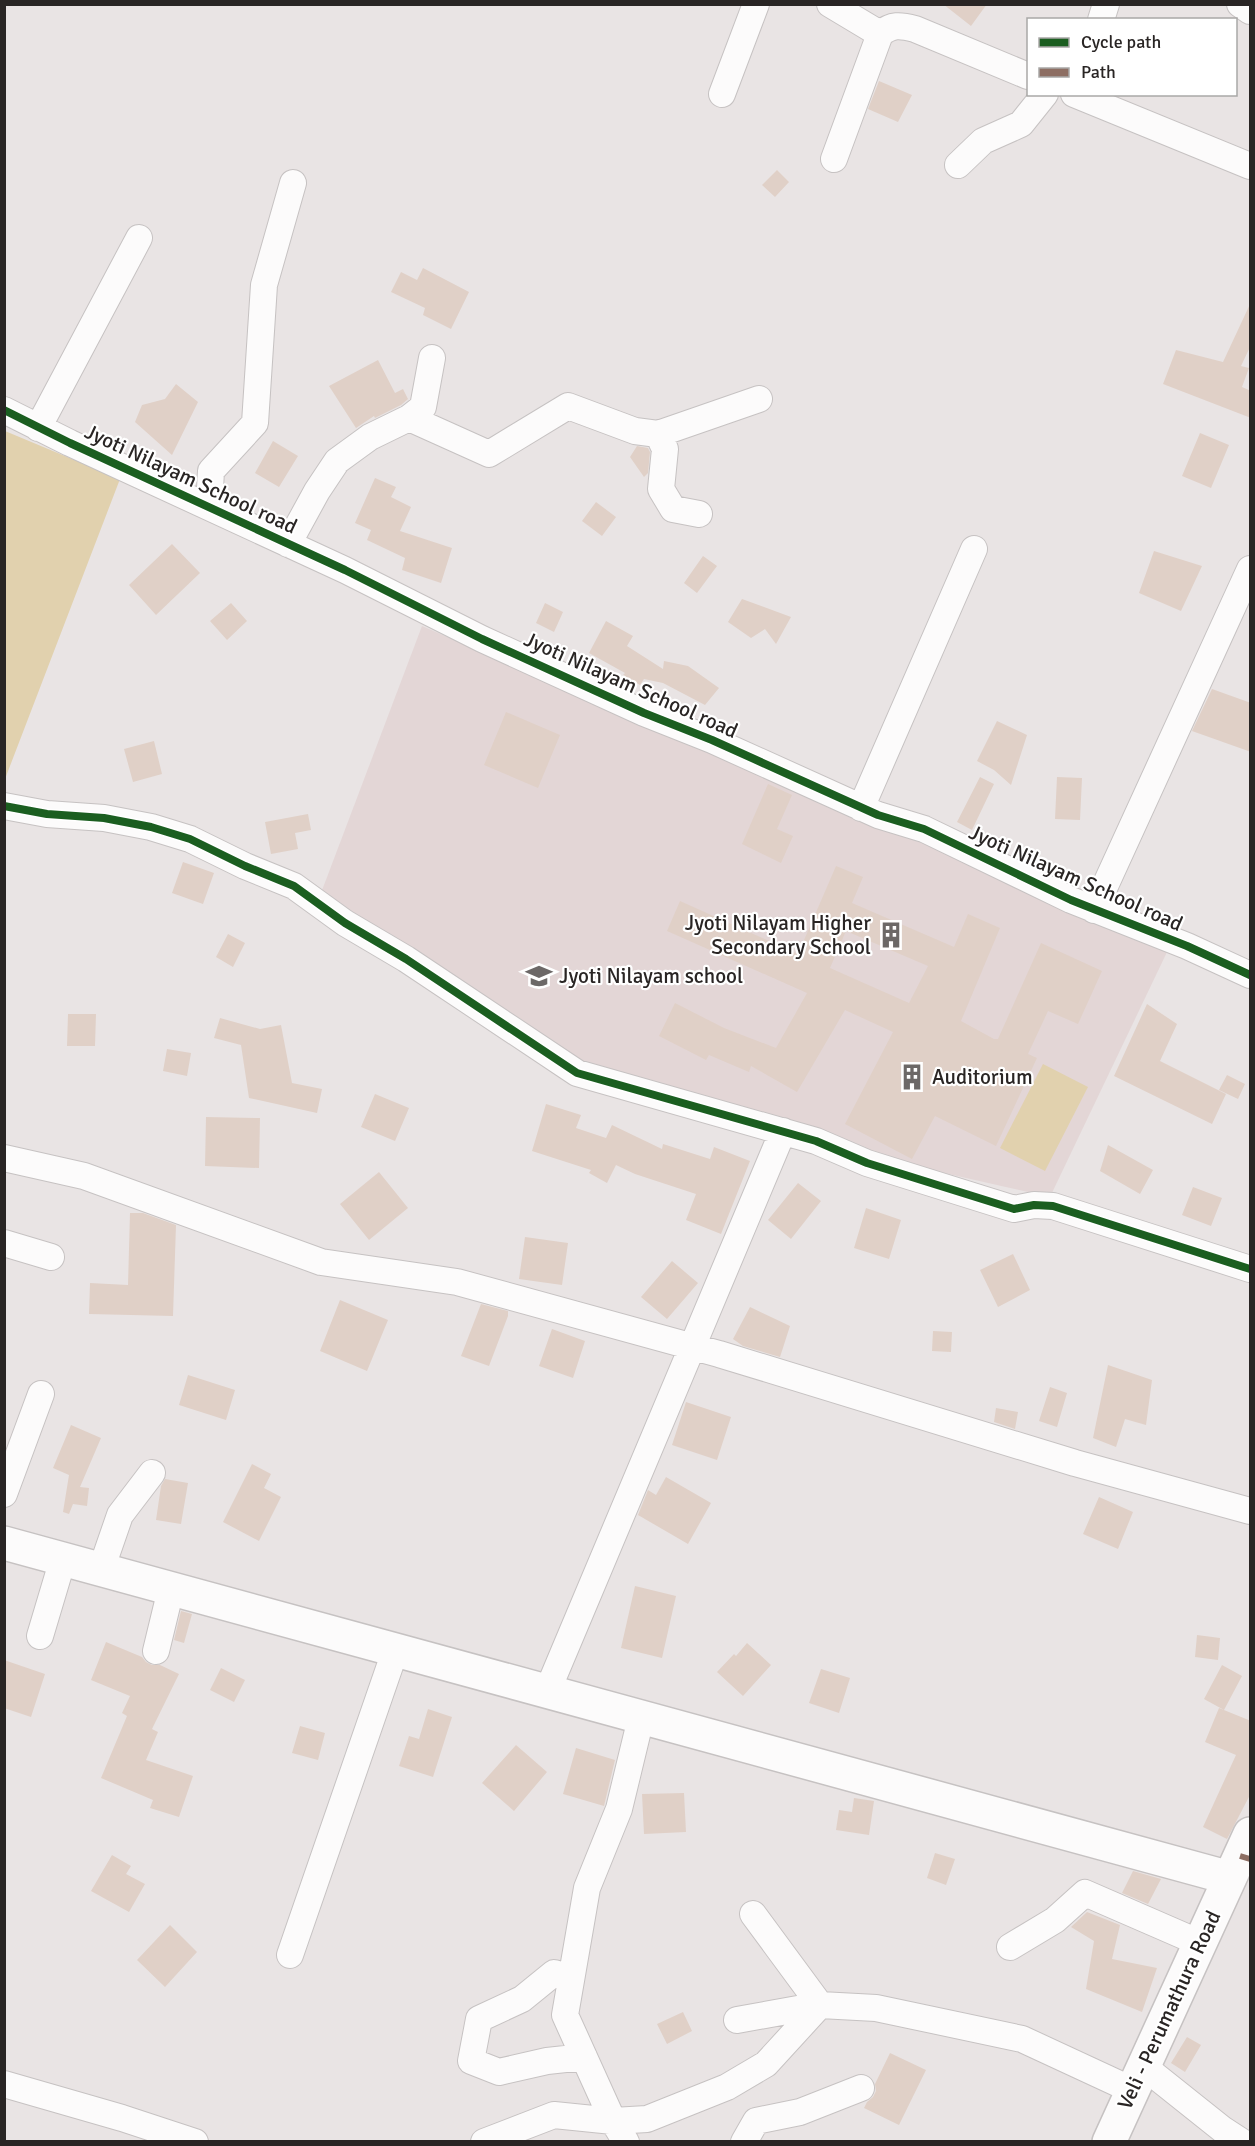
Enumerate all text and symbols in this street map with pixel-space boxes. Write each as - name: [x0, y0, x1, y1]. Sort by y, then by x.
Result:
- legend: [1027, 18, 1237, 96]
- text: Cycle path: [1081, 31, 1161, 53]
- text: Path: [1081, 61, 1116, 83]
- street label: Jyoti Nilayam School road: [81, 418, 301, 540]
- street label: Jyoti Nilayam School road: [520, 626, 742, 744]
- street label: Jyoti Nilayam School road: [965, 819, 1187, 937]
- place label: Jyoti Nilayam Higher Secondary School: [685, 910, 871, 960]
- building icon: Jyoti Nilayam Higher Secondary School: [876, 920, 906, 950]
- school or university icon: Jyoti Nilayam school: [524, 961, 554, 991]
- place label: Jyoti Nilayam school: [559, 963, 743, 989]
- building icon: Auditorium: [897, 1062, 927, 1092]
- place label: Auditorium: [932, 1064, 1033, 1090]
- street label: Veli - Perumathura Road: [1112, 1907, 1226, 2113]

